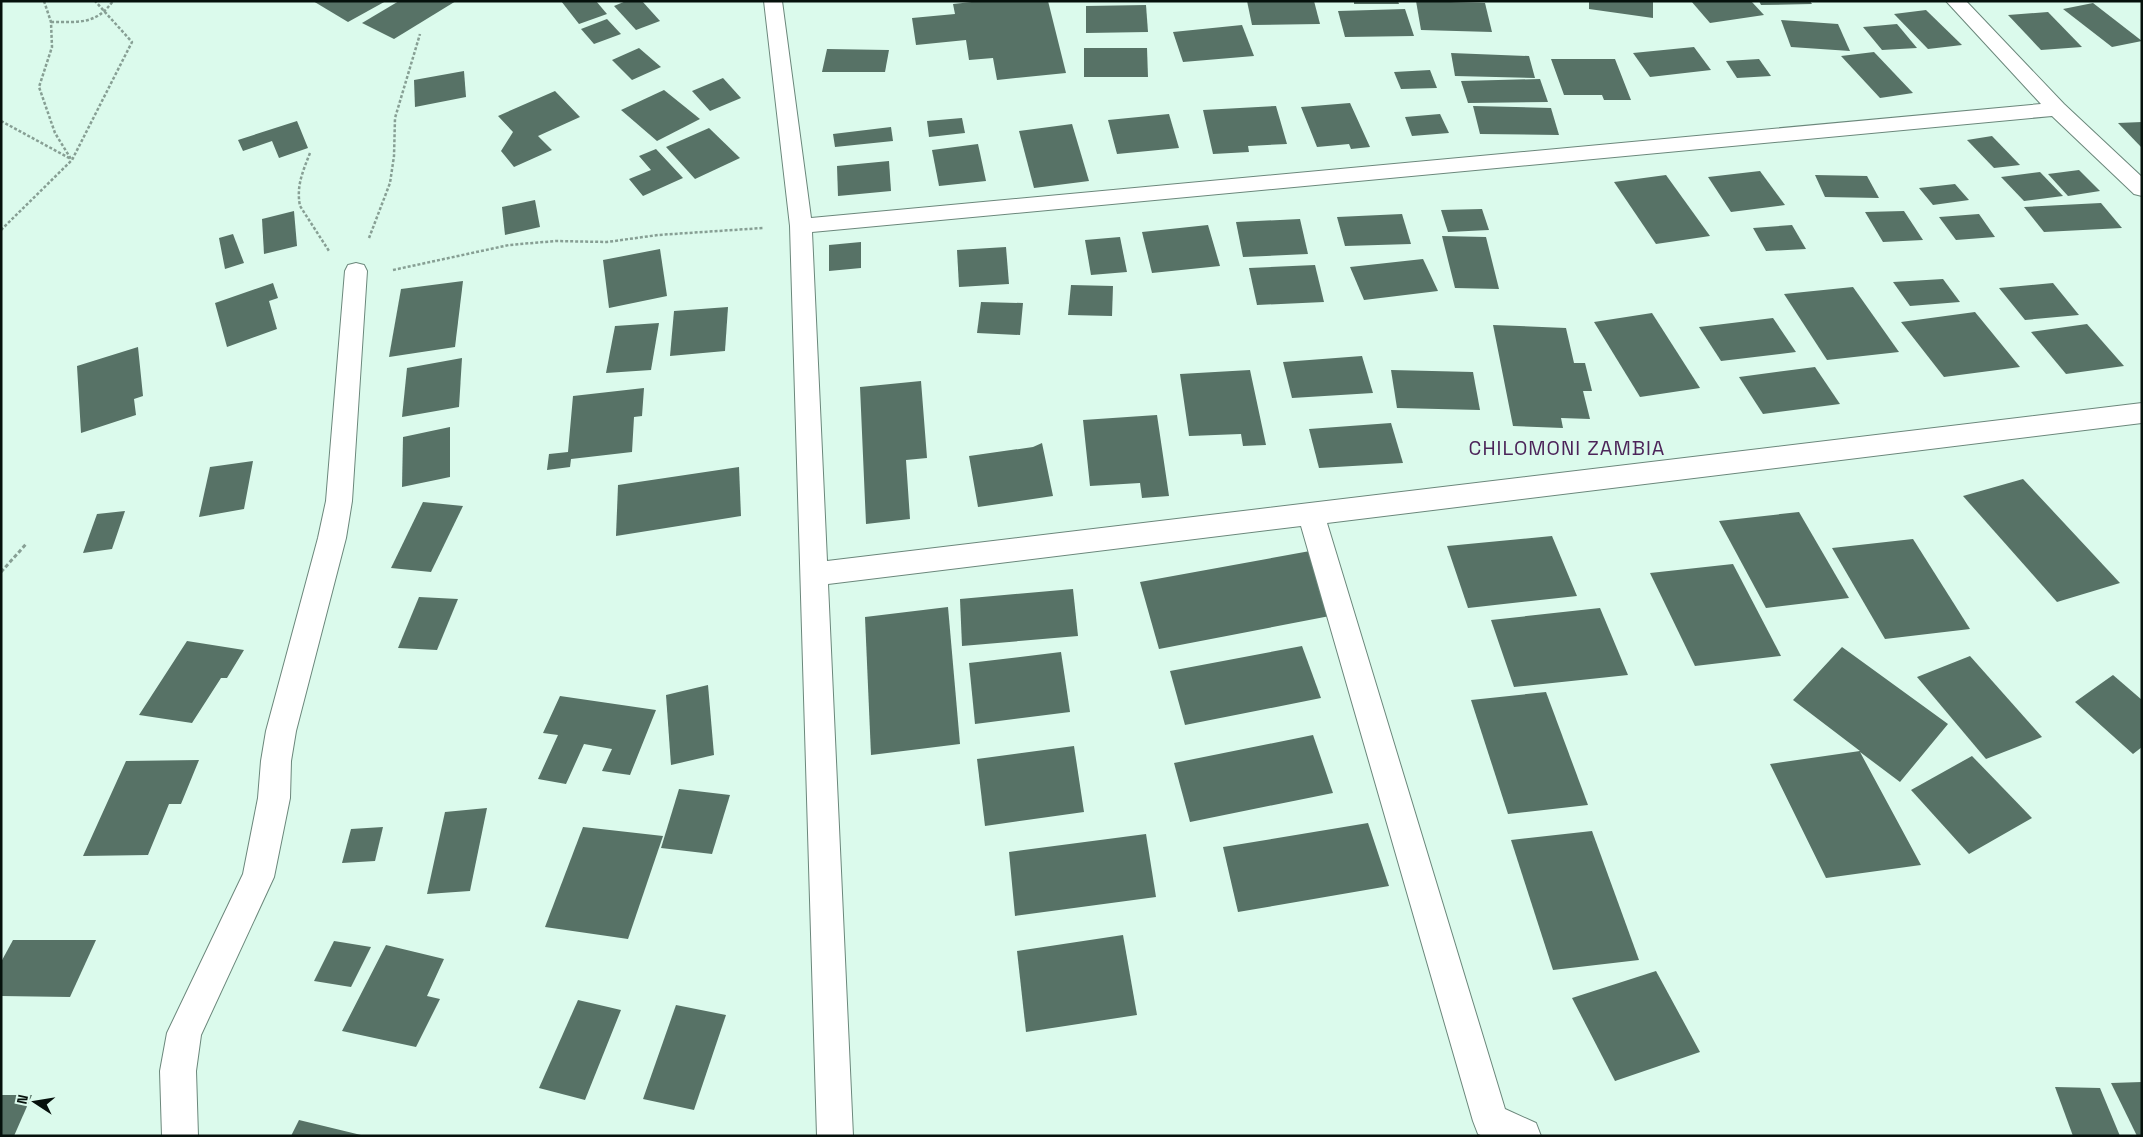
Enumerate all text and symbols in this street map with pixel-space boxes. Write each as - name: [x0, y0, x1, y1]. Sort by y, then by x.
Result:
- district label: CHILOMONI ZAMBIA: [1469, 435, 1665, 461]
- north arrow: [10, 1077, 60, 1127]
- text: N: [13, 1093, 32, 1106]

